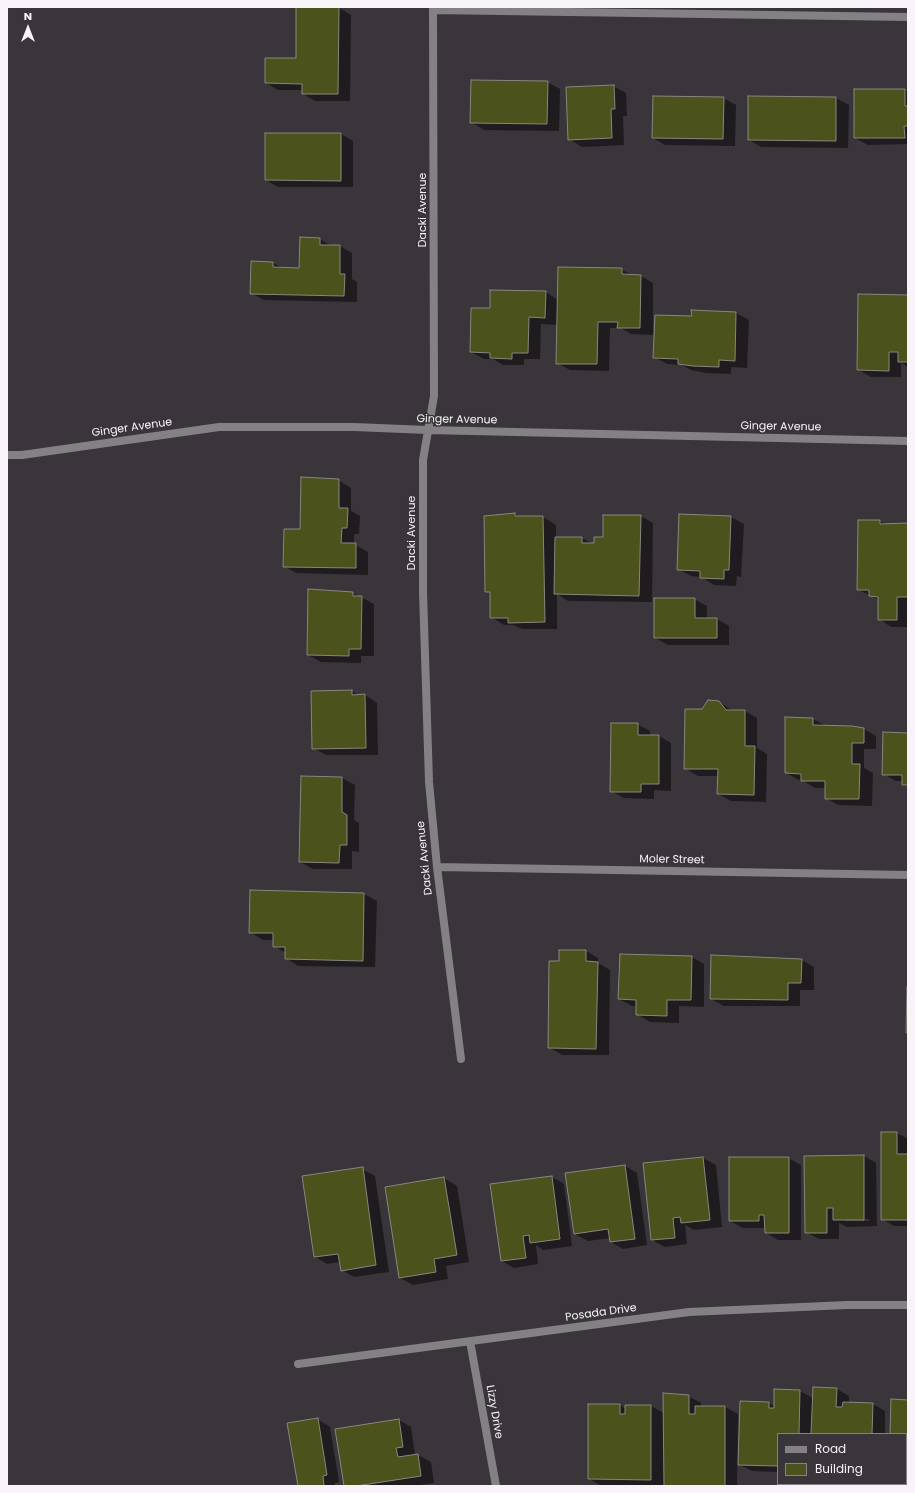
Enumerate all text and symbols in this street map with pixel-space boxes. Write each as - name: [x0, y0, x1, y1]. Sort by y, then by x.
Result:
- north arrow: [8, 8, 48, 48]
- text: N: [24, 8, 32, 24]
- street label: Dacki Avenue: [416, 173, 430, 247]
- street label: Ginger Avenue: [416, 413, 498, 427]
- street label: Ginger Avenue: [91, 416, 173, 440]
- street label: Ginger Avenue: [740, 420, 822, 434]
- street label: Dacki Avenue: [405, 496, 419, 570]
- street label: Dacki Avenue: [415, 820, 435, 896]
- street label: Moler Street: [639, 853, 705, 867]
- street label: Posada Drive: [564, 1301, 638, 1325]
- street label: Lizzy Drive: [483, 1384, 505, 1440]
- legend: [777, 1433, 907, 1485]
- text: Road: [815, 1440, 846, 1457]
- text: Building: [815, 1460, 863, 1477]

